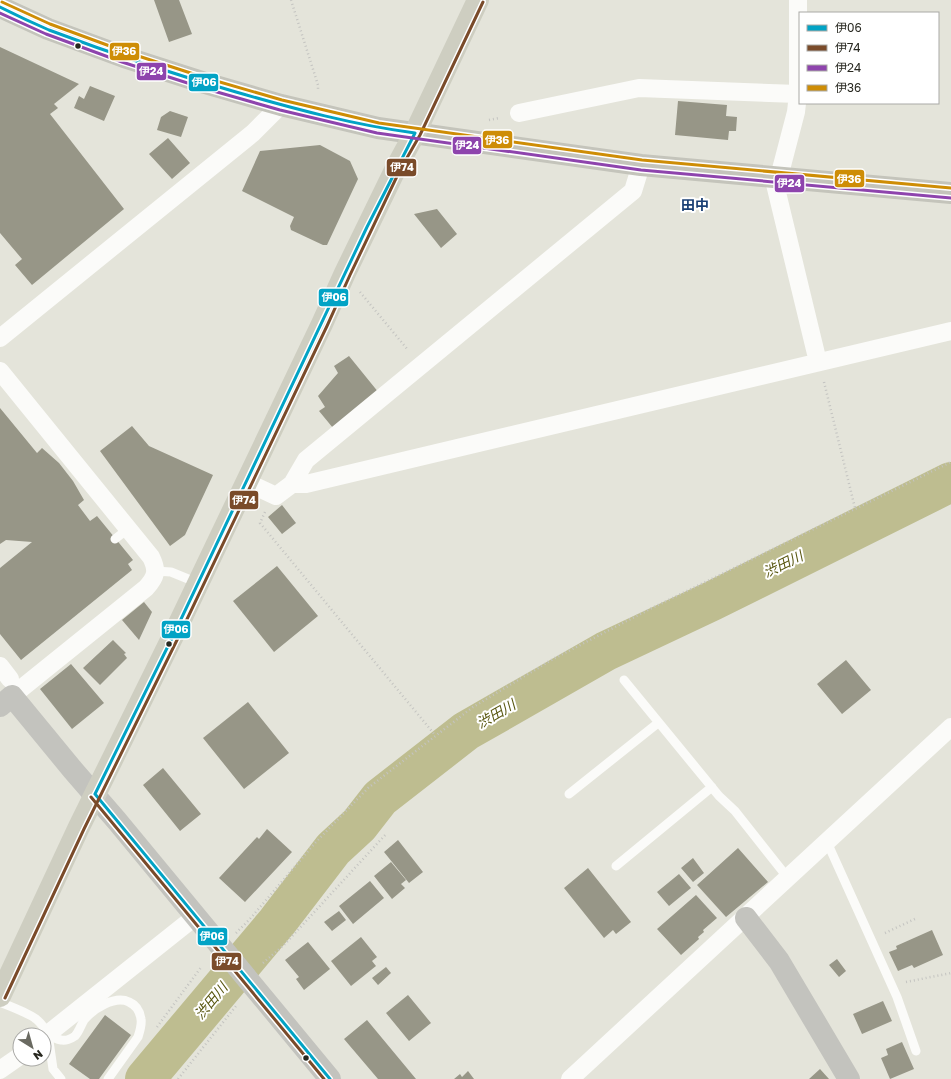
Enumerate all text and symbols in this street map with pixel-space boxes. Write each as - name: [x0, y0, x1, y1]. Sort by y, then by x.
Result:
- legend: [799, 12, 939, 104]
- text: 伊06: [835, 20, 862, 35]
- text: 伊74: [835, 40, 861, 55]
- unlabelled marker: [73, 41, 83, 51]
- line badge: 伊36: [109, 42, 140, 61]
- text: 伊36: [112, 44, 136, 57]
- text: 伊24: [835, 60, 861, 75]
- line badge: 伊24: [136, 62, 167, 81]
- text: 伊24: [139, 64, 163, 77]
- line badge: 伊06: [188, 73, 219, 92]
- text: 伊06: [191, 75, 217, 88]
- text: 伊36: [835, 80, 861, 95]
- line badge: 伊36: [482, 130, 513, 149]
- text: 伊36: [485, 133, 509, 146]
- line badge: 伊24: [452, 136, 482, 155]
- text: 伊24: [455, 138, 479, 151]
- line badge: 伊74: [386, 158, 417, 177]
- text: 伊74: [390, 160, 414, 173]
- line badge: 伊36: [834, 169, 865, 188]
- text: 伊36: [837, 172, 861, 185]
- line badge: 伊24: [774, 174, 805, 193]
- text: 伊24: [777, 176, 801, 189]
- district label: 田中: [681, 196, 709, 213]
- line badge: 伊06: [318, 288, 349, 307]
- text: 伊06: [321, 290, 347, 303]
- line badge: 伊74: [229, 490, 259, 510]
- text: 伊74: [232, 493, 256, 506]
- water label: 渋田川: [760, 546, 807, 580]
- line badge: 伊06: [161, 620, 191, 639]
- text: 伊06: [163, 622, 189, 635]
- unlabelled marker: [164, 639, 174, 649]
- water label: 渋田川: [473, 695, 520, 731]
- line badge: 伊06: [197, 927, 228, 946]
- text: 伊06: [199, 929, 225, 942]
- line badge: 伊74: [211, 952, 242, 971]
- text: 伊74: [215, 954, 239, 967]
- water label: 渋田川: [191, 978, 232, 1022]
- north arrow: [12, 1027, 52, 1067]
- text: N: [31, 1048, 46, 1063]
- unlabelled marker: [301, 1053, 311, 1063]

